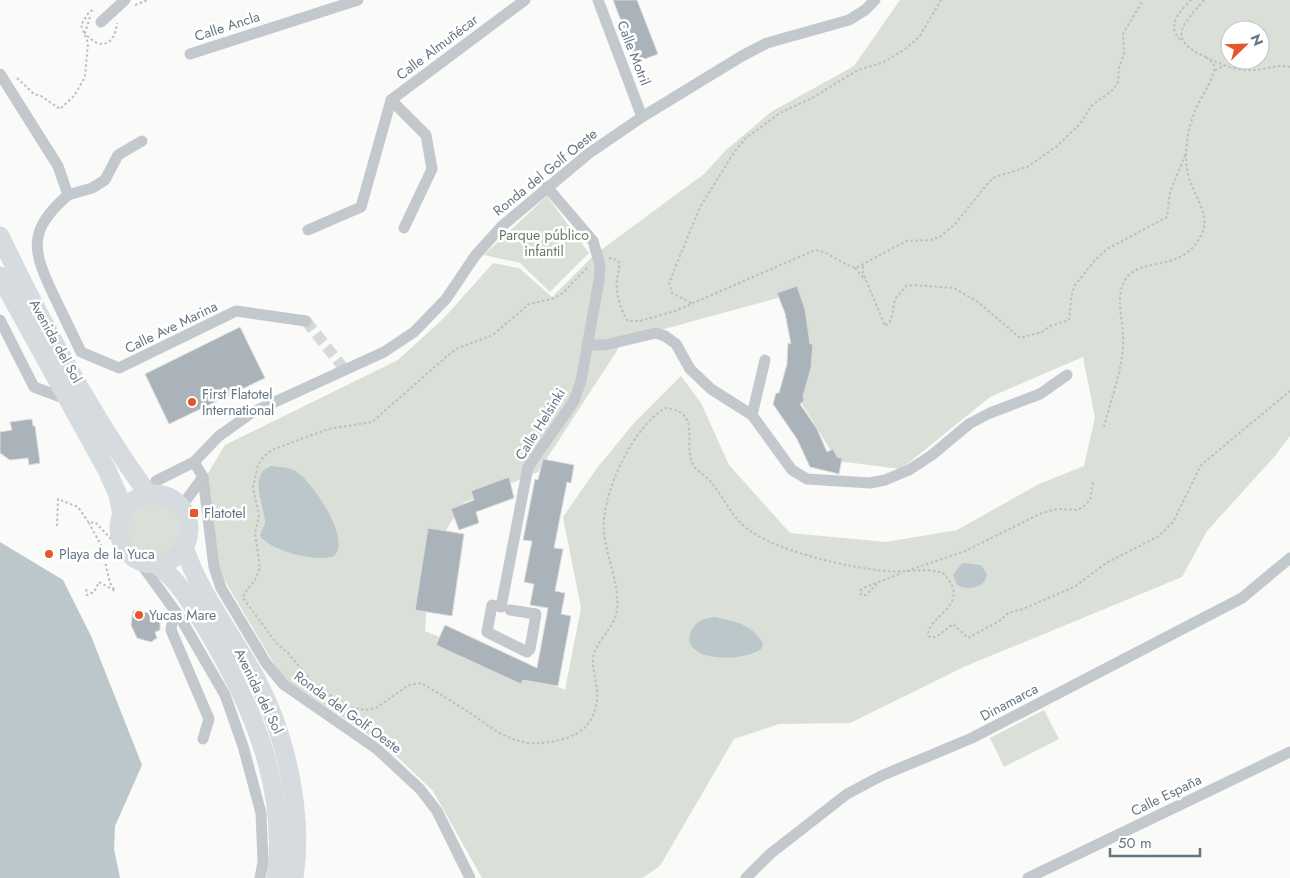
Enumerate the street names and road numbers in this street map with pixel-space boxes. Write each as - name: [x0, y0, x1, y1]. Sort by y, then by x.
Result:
- street label: Calle Ancla: [192, 6, 262, 46]
- street label: Calle Almuñécar: [392, 10, 482, 84]
- street label: Calle Motril: [612, 18, 656, 88]
- street label: Ronda del Golf Oeste: [489, 124, 601, 220]
- street label: Avenida del Sol: [25, 296, 87, 386]
- street label: Calle Ave Marina: [121, 296, 221, 358]
- street label: Calle Helsinki: [510, 384, 570, 464]
- street label: Avenida del Sol: [230, 645, 288, 737]
- street label: Ronda del Golf Oeste: [290, 666, 406, 758]
- street label: Dinamarca: [977, 678, 1041, 726]
- street label: Calle España: [1127, 769, 1205, 821]

